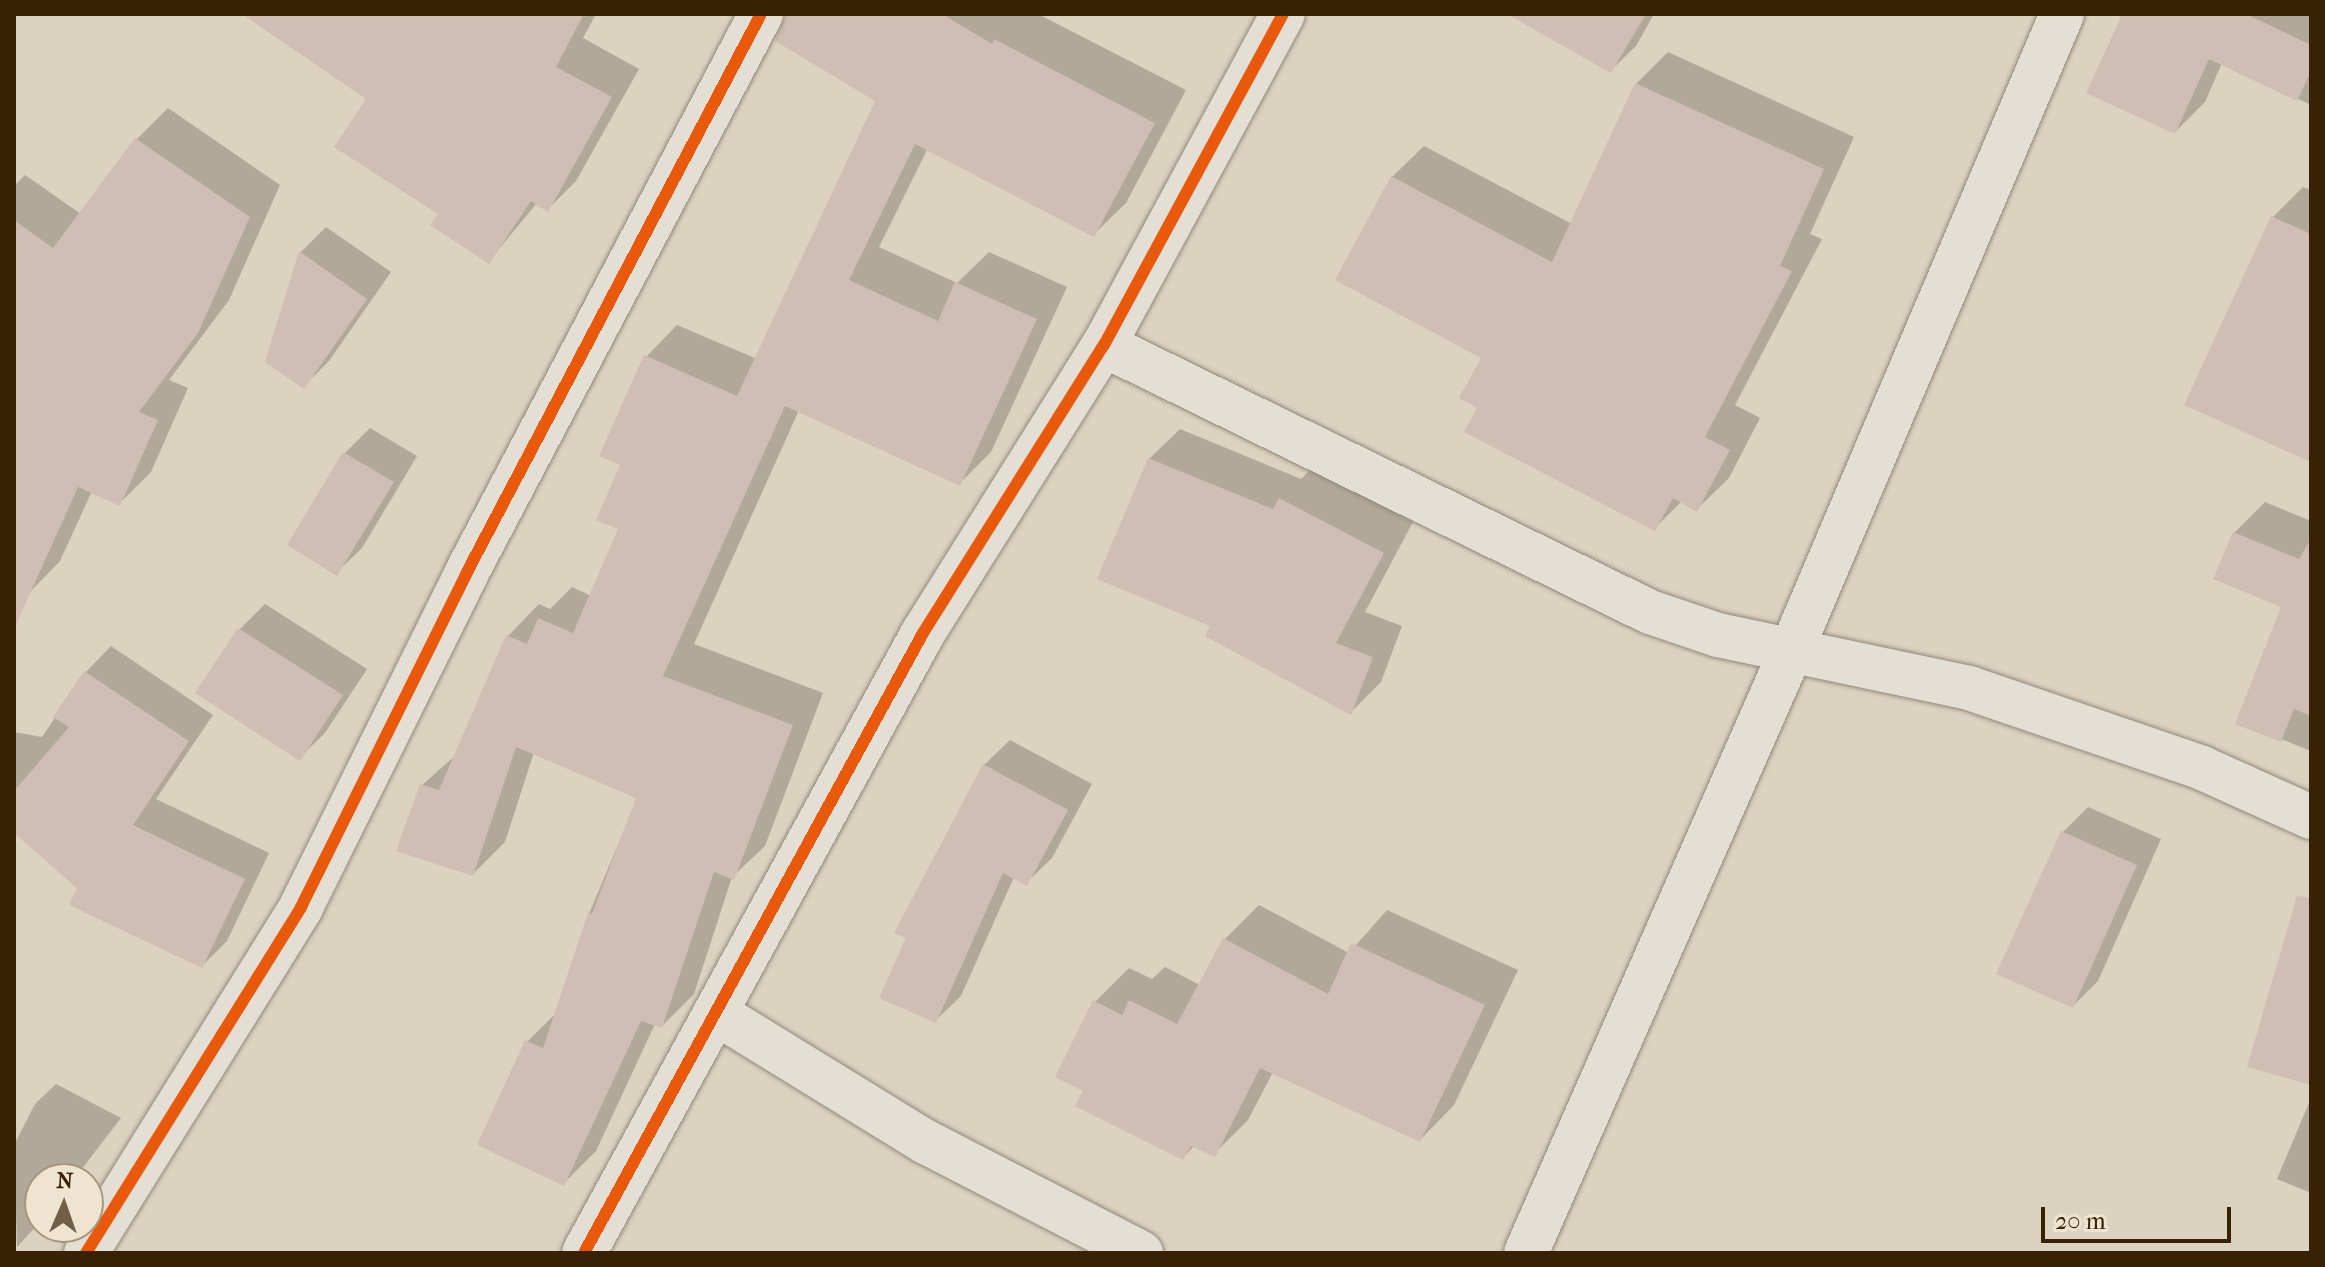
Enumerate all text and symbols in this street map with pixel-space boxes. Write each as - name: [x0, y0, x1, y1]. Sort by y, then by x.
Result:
- north arrow: [24, 1163, 104, 1243]
- text: N: [56, 1168, 74, 1194]
- scale bar: [2045, 1191, 2235, 1241]
- text: 20 m: [2055, 1207, 2106, 1235]

